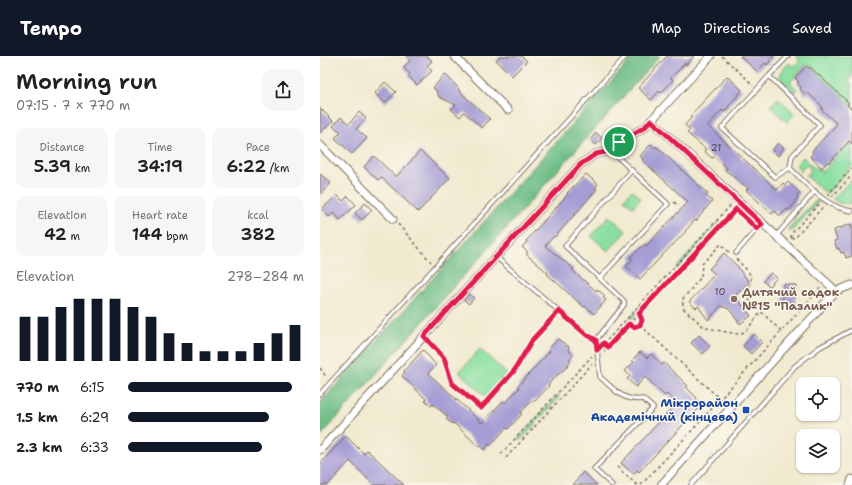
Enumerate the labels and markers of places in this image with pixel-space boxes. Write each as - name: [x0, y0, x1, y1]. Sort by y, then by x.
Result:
- pin: [602, 125, 636, 159]
- place label: Дитячий садок №15 "Пазлик": [742, 284, 840, 314]
- marker: Дитячий садок №15 "Пазлик": [729, 294, 739, 304]
- place label: Мікрорайон Академічний (кінцева): [591, 395, 738, 425]
- marker: Мікрорайон Академічний (кінцева): [741, 405, 751, 415]

